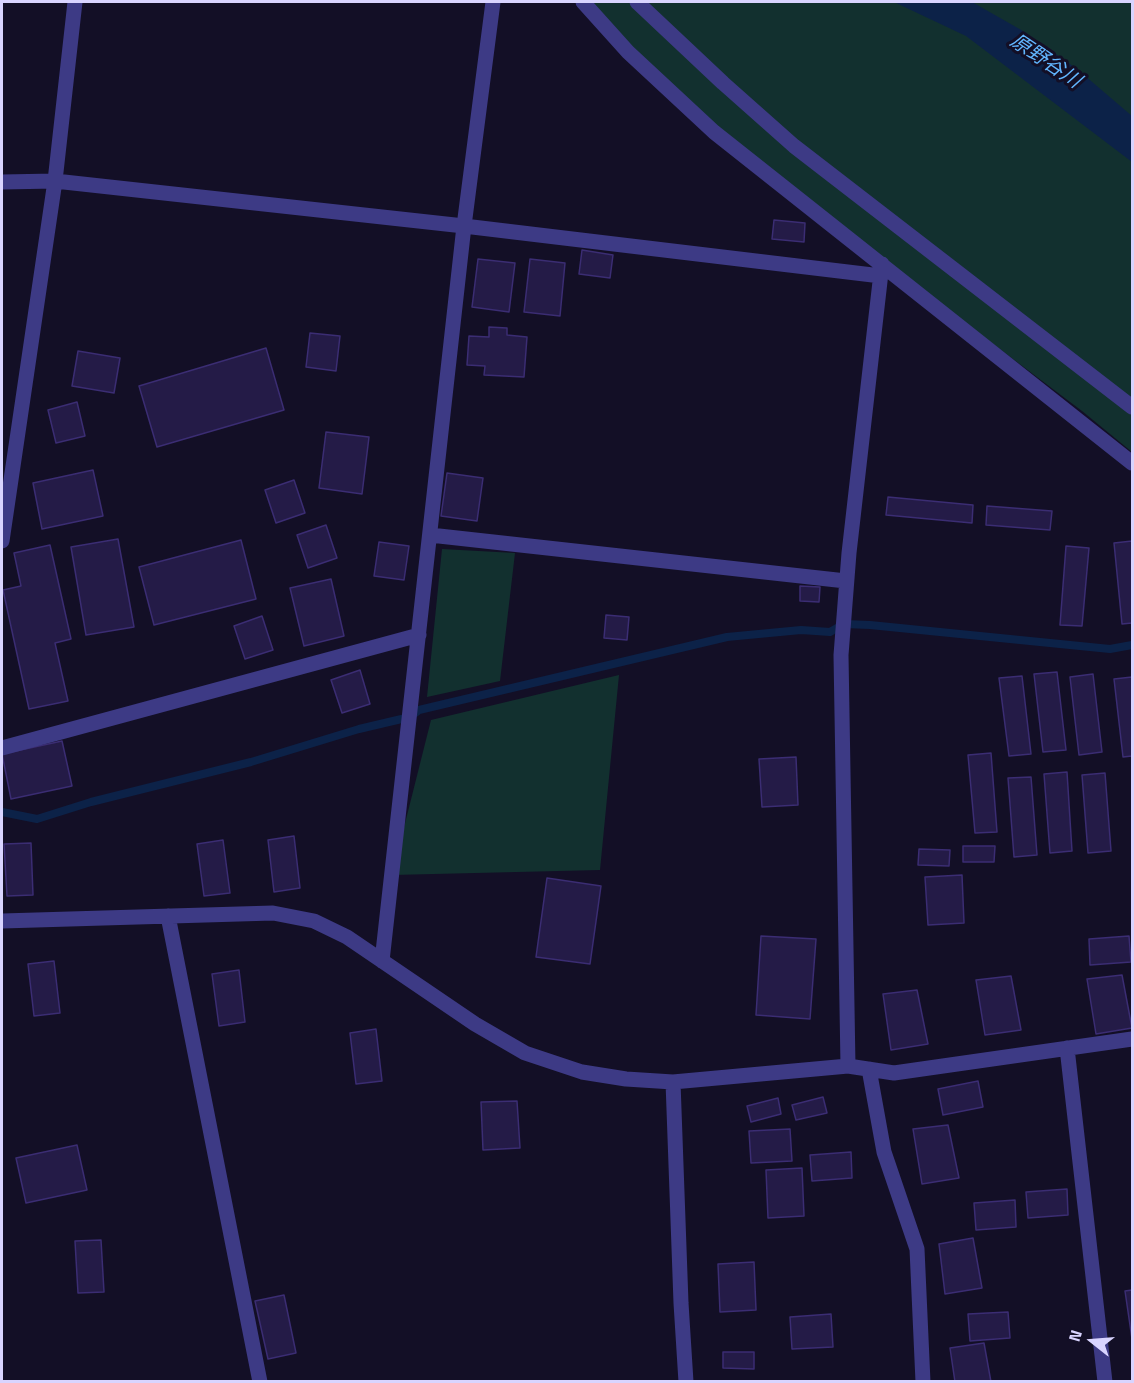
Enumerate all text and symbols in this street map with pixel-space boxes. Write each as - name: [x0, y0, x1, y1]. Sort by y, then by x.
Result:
- water label: 原野谷川: [1005, 30, 1085, 94]
- north arrow: [1062, 1311, 1122, 1371]
- text: N: [1062, 1327, 1088, 1345]

